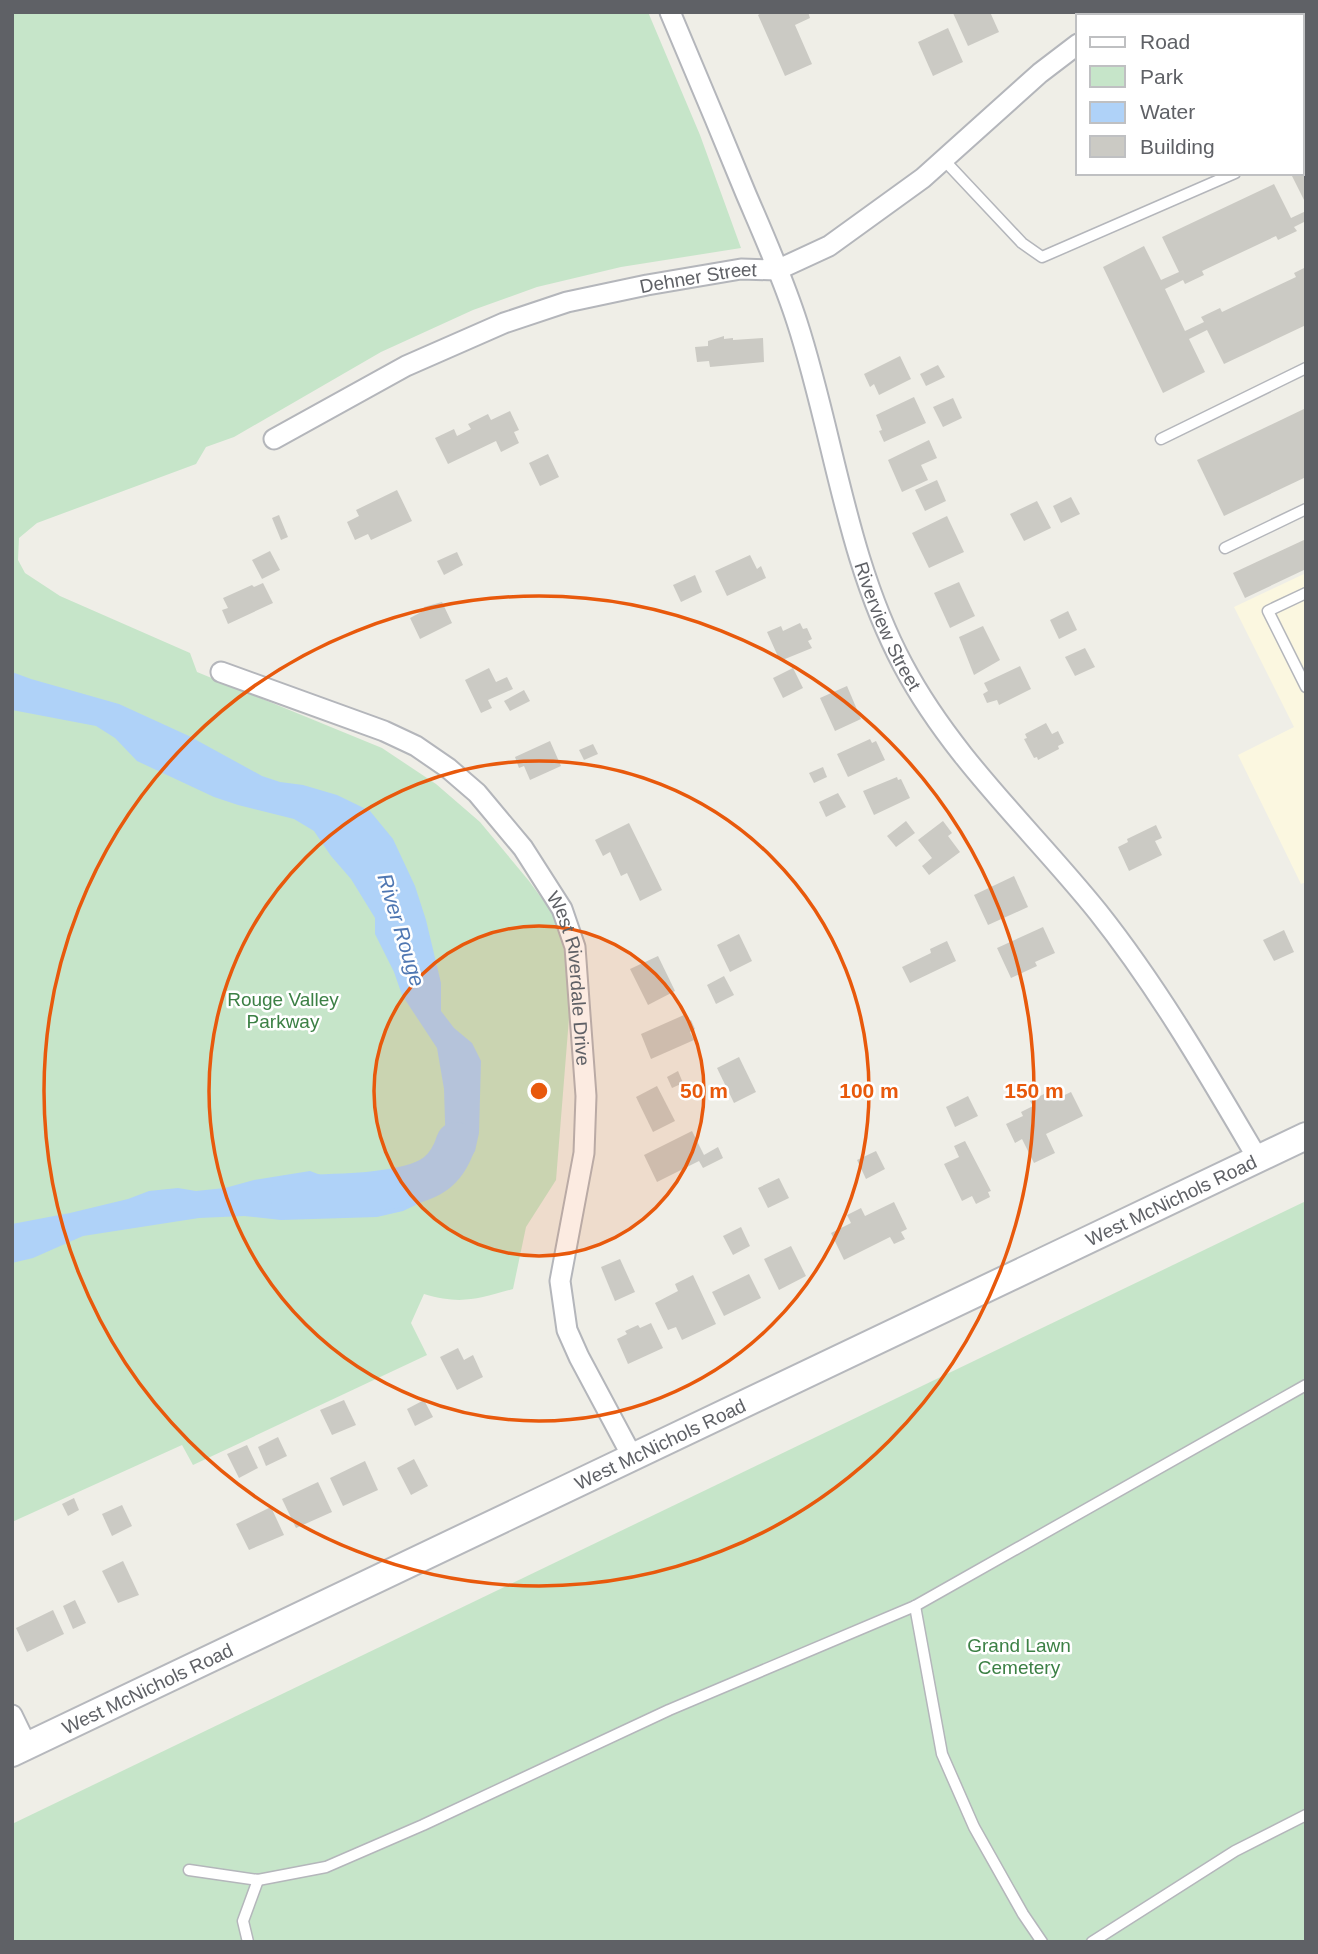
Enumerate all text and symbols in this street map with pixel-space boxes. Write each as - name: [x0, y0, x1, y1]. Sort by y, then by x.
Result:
- legend: [1076, 14, 1304, 175]
- text: Road: [1140, 30, 1190, 53]
- text: Park: [1140, 65, 1184, 88]
- text: Water: [1140, 100, 1195, 123]
- text: Building: [1140, 135, 1215, 158]
- street label: Dehner Street: [638, 259, 758, 297]
- street label: Riverview Street: [851, 559, 925, 695]
- water label: River Rouge: [373, 871, 430, 989]
- street label: West Riverdale Drive: [542, 888, 594, 1067]
- park label: Rouge Valley Parkway: [227, 989, 339, 1032]
- centre of rings: [527, 1079, 551, 1103]
- text: 50 m: [680, 1079, 728, 1102]
- text: 100 m: [839, 1079, 899, 1102]
- text: 150 m: [1004, 1079, 1064, 1102]
- street label: West McNichols Road: [1082, 1151, 1260, 1250]
- street label: West McNichols Road: [572, 1395, 749, 1494]
- park label: Grand Lawn Cemetery: [967, 1635, 1071, 1678]
- street label: West McNichols Road: [59, 1639, 236, 1739]

